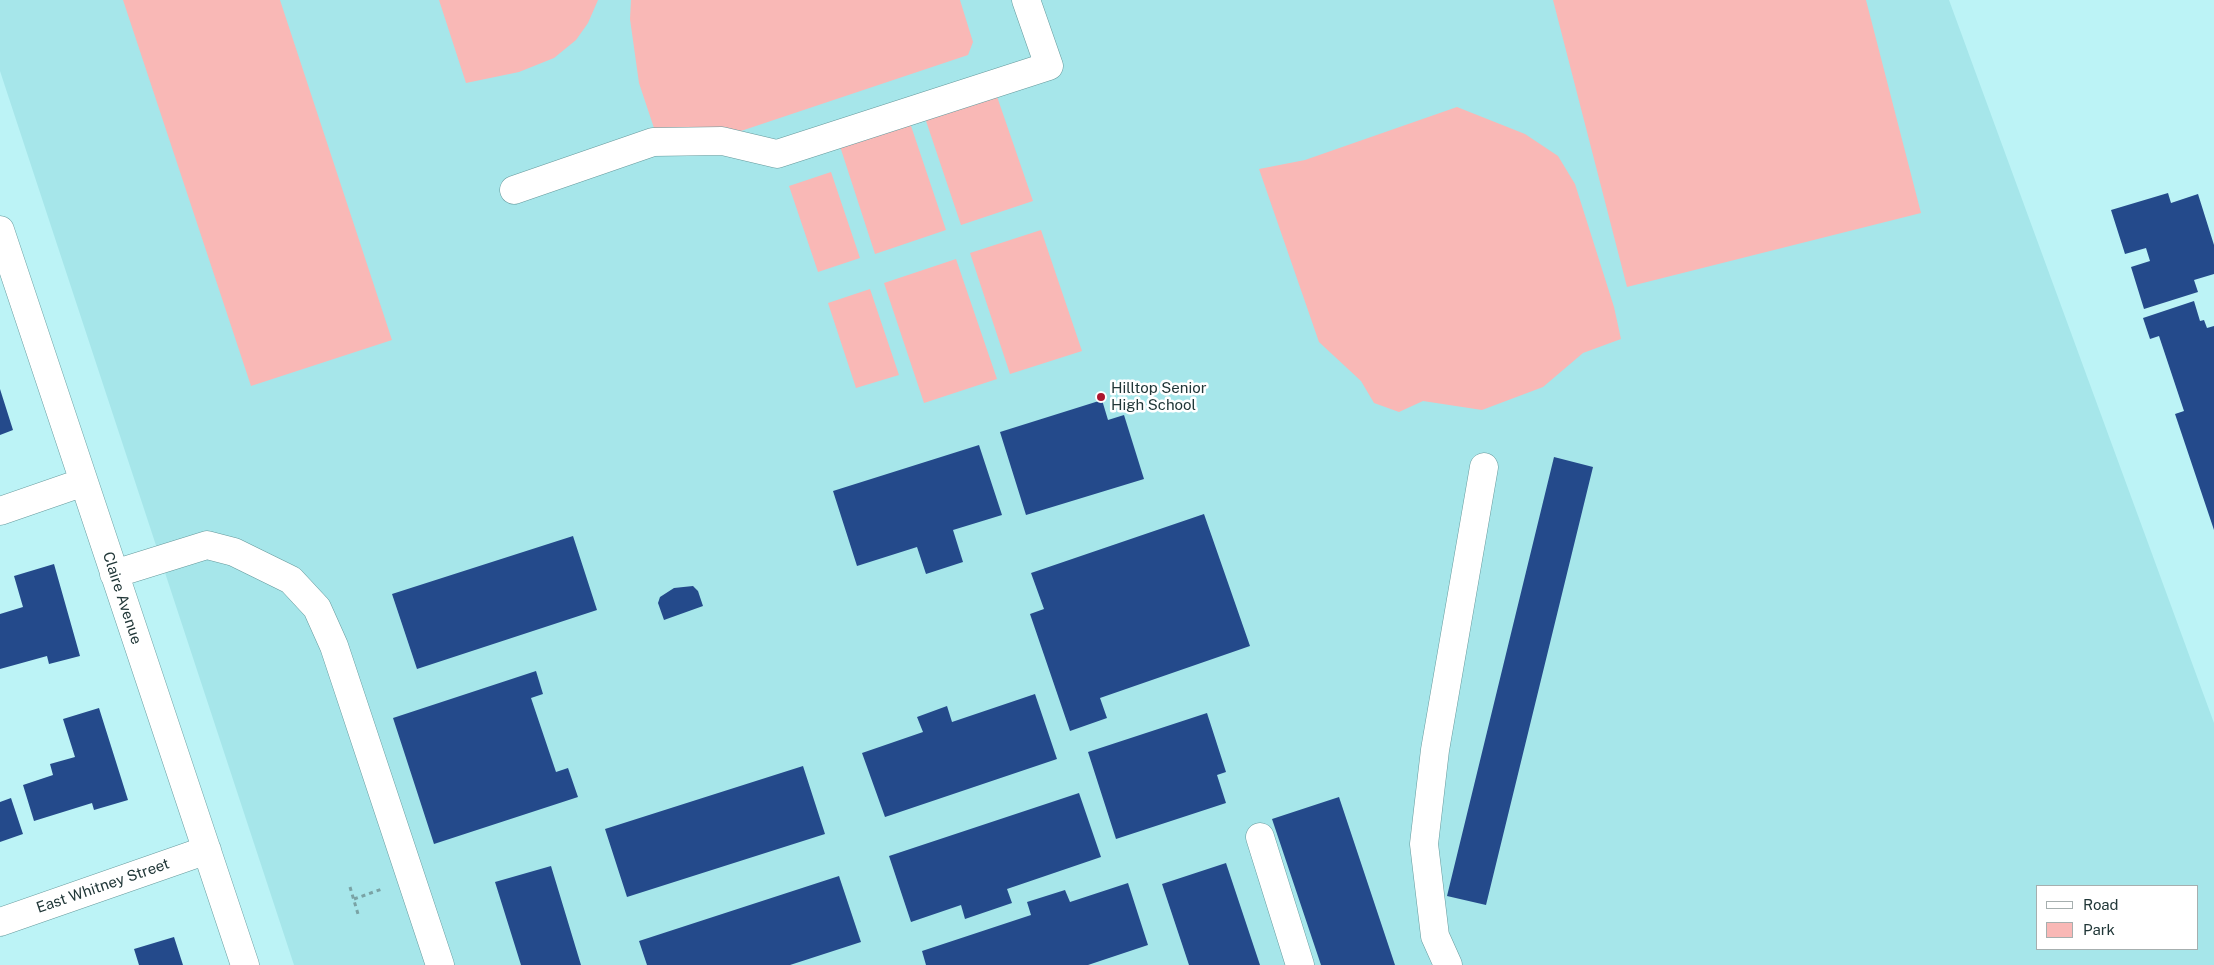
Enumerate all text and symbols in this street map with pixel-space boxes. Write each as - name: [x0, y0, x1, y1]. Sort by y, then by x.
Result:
- place label: Hilltop Senior High School: [1111, 379, 1207, 414]
- marker: Hilltop Senior High School: [1095, 391, 1107, 403]
- street label: Claire Avenue: [99, 549, 145, 647]
- street label: East Whitney Street: [34, 855, 172, 917]
- legend: [2036, 885, 2199, 950]
- text: Road: [2083, 896, 2119, 913]
- text: Park: [2083, 921, 2115, 938]

